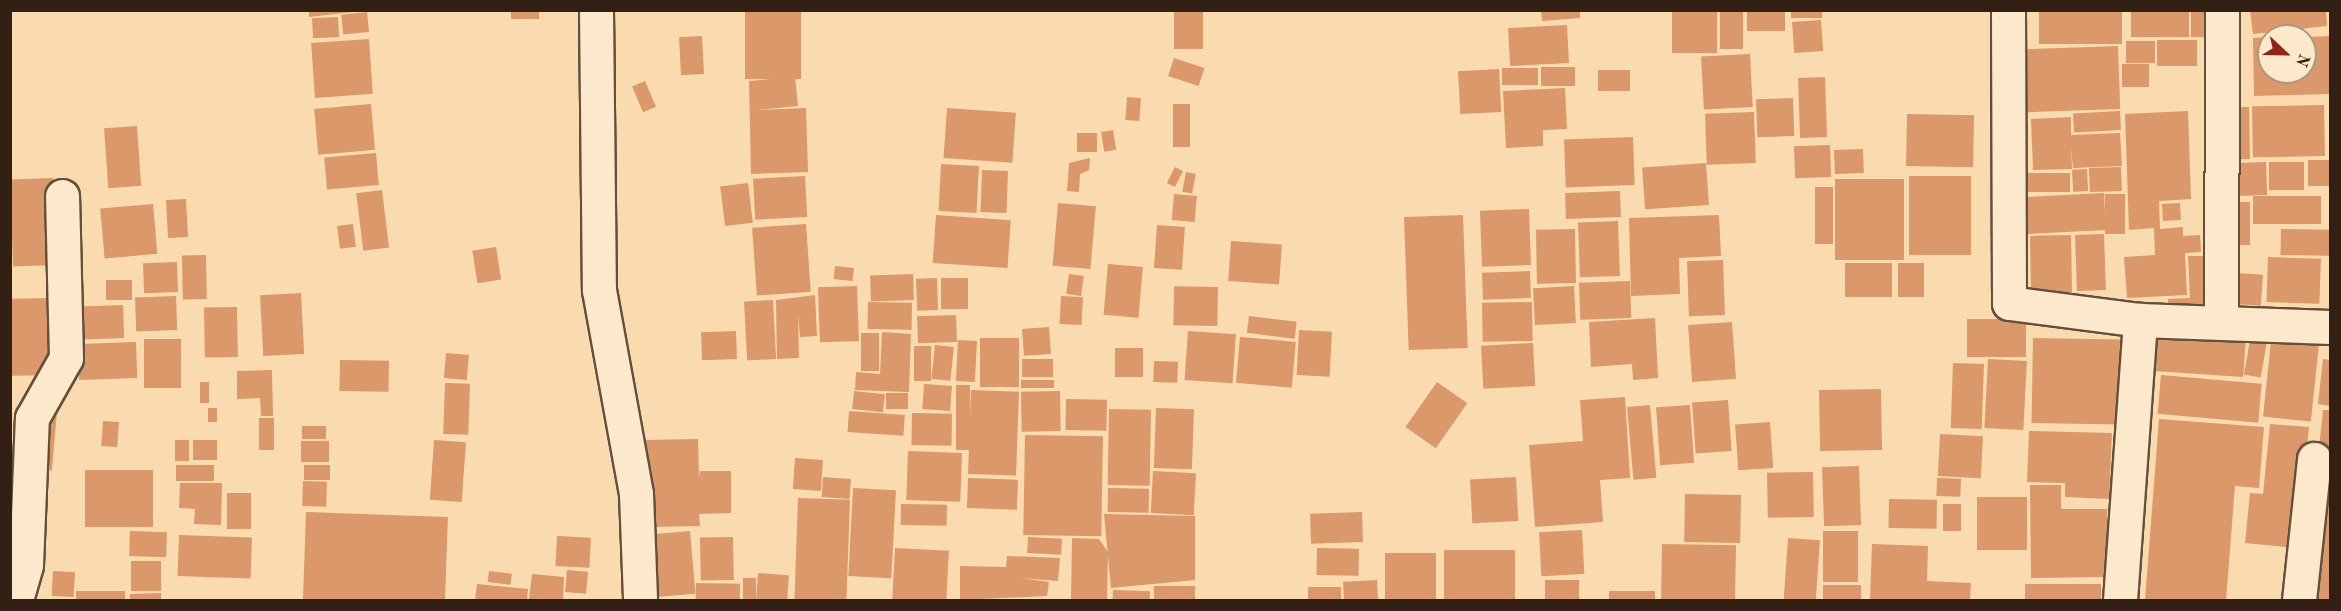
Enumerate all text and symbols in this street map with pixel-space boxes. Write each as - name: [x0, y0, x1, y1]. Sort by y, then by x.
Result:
- north arrow: [2257, 24, 2317, 84]
- text: N: [2292, 51, 2312, 69]

